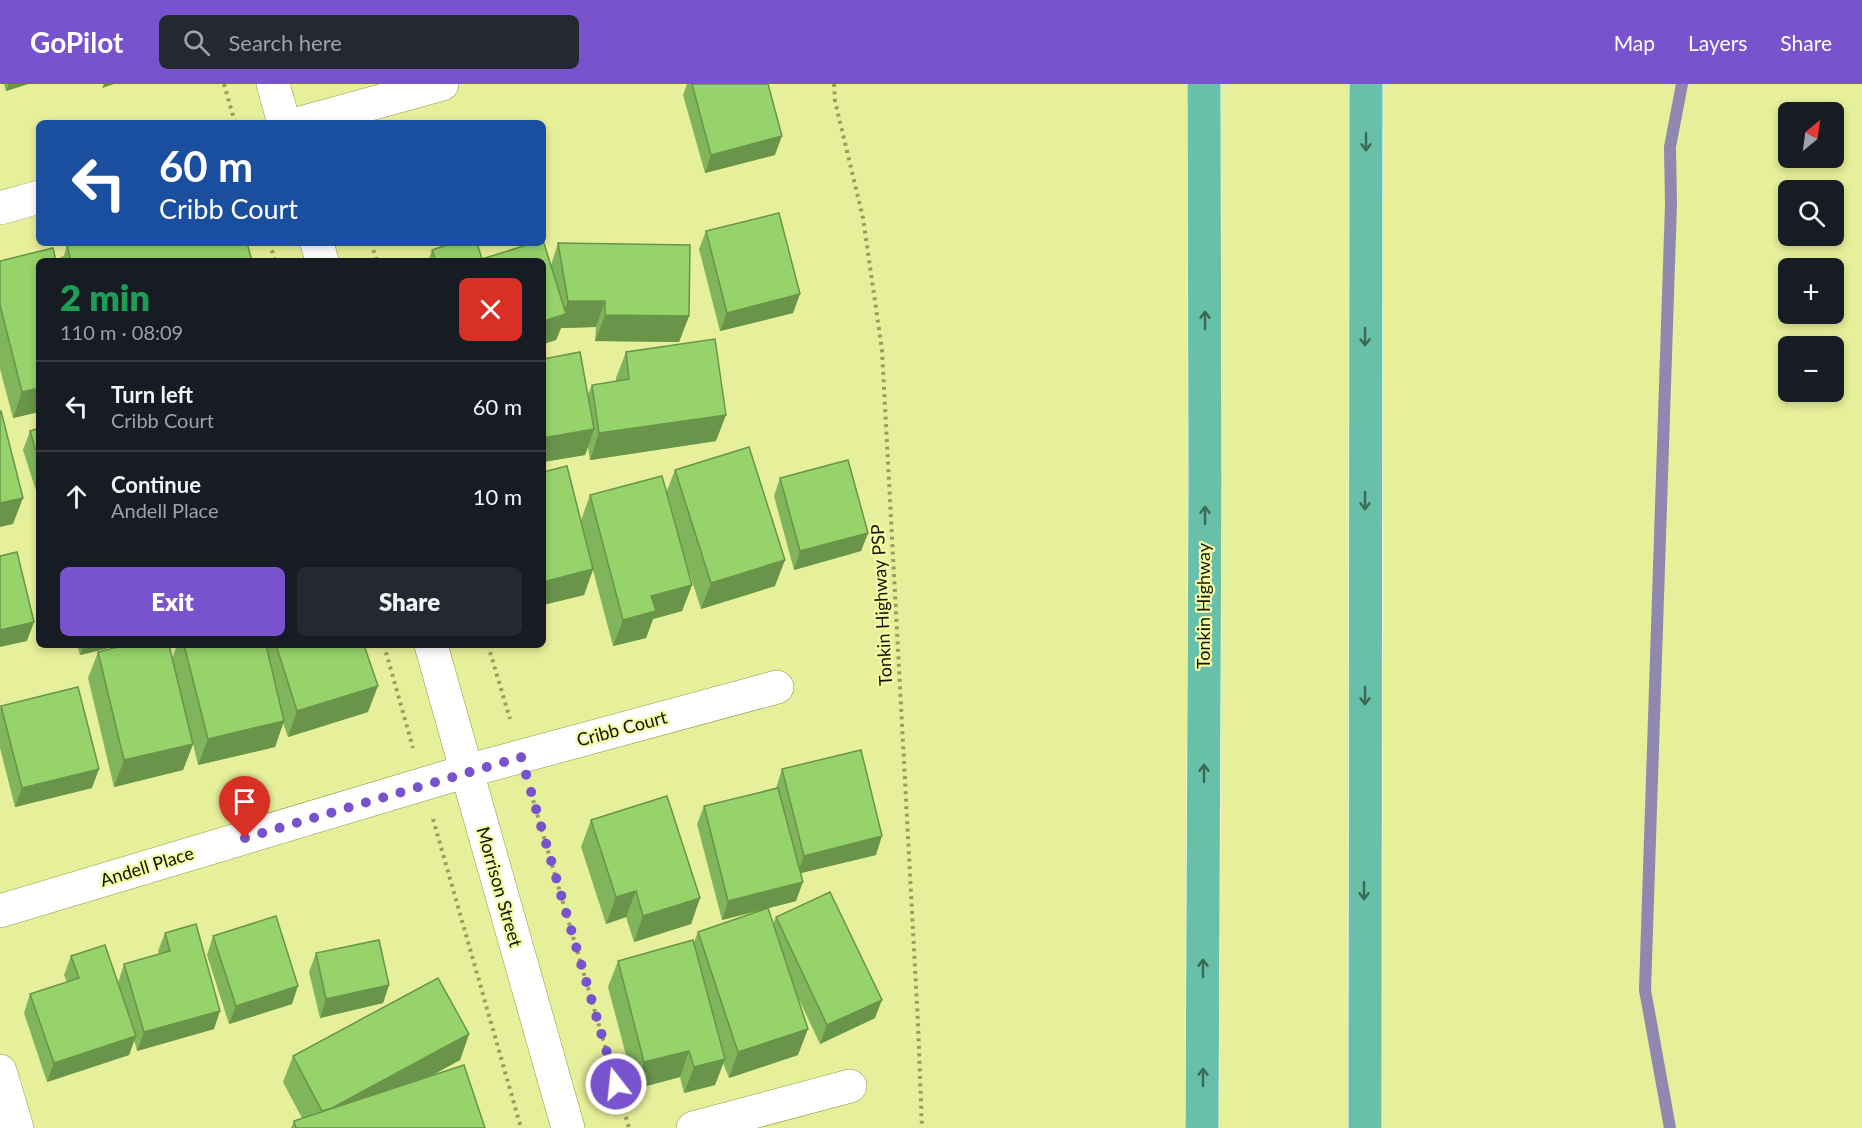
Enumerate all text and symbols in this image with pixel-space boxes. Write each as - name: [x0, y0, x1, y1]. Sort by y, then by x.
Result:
- search box: [159, 15, 579, 69]
- text: GoPilot: [30, 25, 123, 59]
- icon: search: [180, 26, 213, 59]
- text: Search here: [228, 29, 342, 56]
- text: Map: [1614, 30, 1655, 55]
- text: Layers: [1688, 30, 1747, 55]
- text: Share: [1780, 30, 1832, 55]
- north arrow: [1778, 102, 1844, 168]
- map controls: [1778, 102, 1844, 402]
- one-way arrow: [1360, 132, 1372, 152]
- text: 60 m: [159, 141, 253, 191]
- icon: left: [60, 144, 138, 222]
- button: search: [1778, 180, 1844, 246]
- text: Cribb Court: [159, 192, 298, 225]
- button: +: [1778, 258, 1844, 324]
- text: 2 min: [60, 275, 150, 319]
- button: close: [459, 278, 522, 341]
- one-way arrow: [1199, 311, 1211, 331]
- text: 110 m · 08:09: [60, 320, 183, 344]
- one-way arrow: [1359, 327, 1371, 347]
- button: −: [1778, 336, 1844, 402]
- text: Turn left: [111, 381, 193, 408]
- icon: left: [60, 390, 93, 423]
- text: 60 m: [473, 393, 522, 420]
- text: Cribb Court: [111, 408, 214, 432]
- text: Continue: [111, 471, 201, 498]
- icon: ahead: [60, 480, 93, 513]
- text: 10 m: [473, 483, 522, 510]
- one-way arrow: [1359, 491, 1371, 511]
- text: Andell Place: [111, 498, 219, 522]
- one-way arrow: [1199, 506, 1211, 526]
- street label: Tonkin Highway PSP: [866, 524, 896, 686]
- street label: Tonkin Highway: [1192, 542, 1214, 669]
- button: Exit: [60, 567, 285, 636]
- button: Share: [297, 567, 522, 636]
- one-way arrow: [1359, 686, 1371, 706]
- street label: Cribb Court: [574, 705, 670, 751]
- one-way arrow: [1198, 764, 1210, 784]
- pin: [219, 776, 270, 838]
- icon: arrive: [228, 785, 261, 818]
- street label: Morrison Street: [472, 824, 528, 950]
- street label: Andell Place: [97, 841, 196, 891]
- one-way arrow: [1358, 881, 1370, 901]
- one-way arrow: [1197, 959, 1209, 979]
- position arrow: [584, 1052, 648, 1116]
- one-way arrow: [1197, 1068, 1209, 1088]

